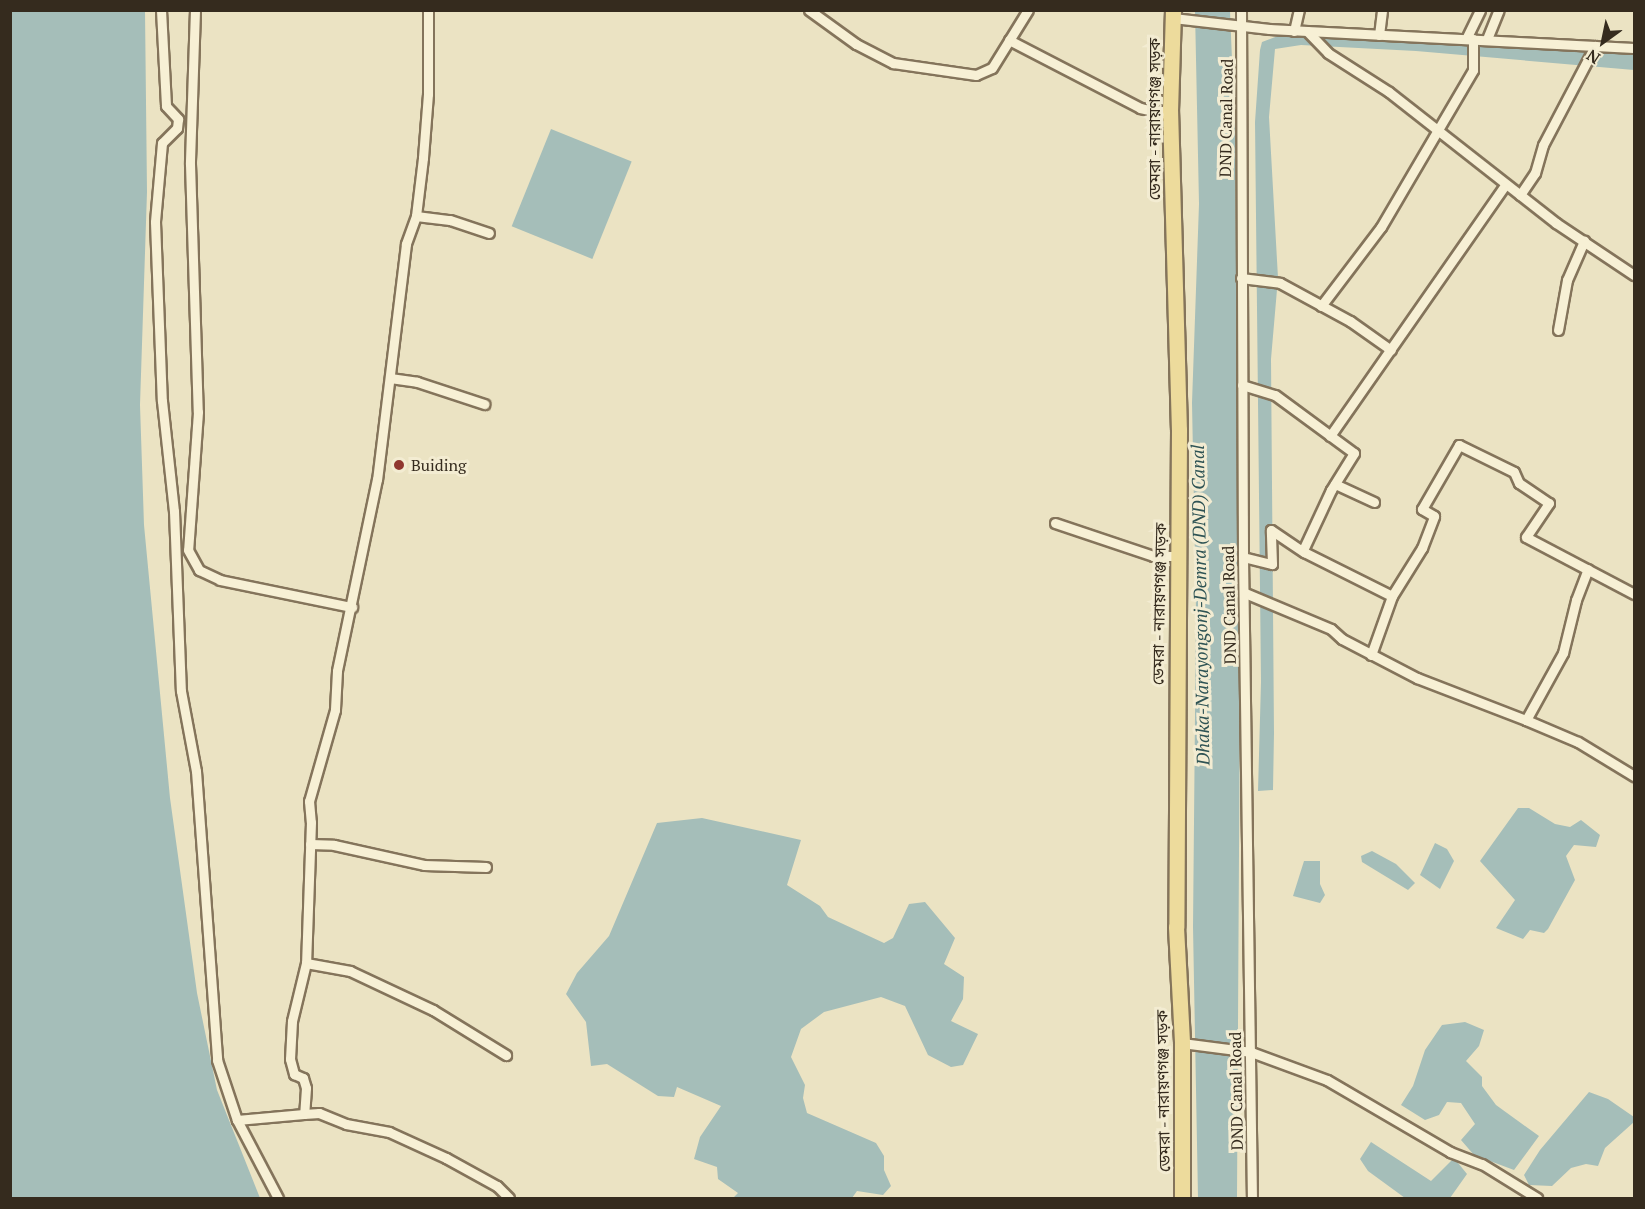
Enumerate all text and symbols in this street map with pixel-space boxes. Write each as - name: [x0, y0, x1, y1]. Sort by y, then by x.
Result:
- north arrow: [1573, 12, 1633, 72]
- street label: ডেমরা - নারায়ণগঞ্জ সড়ক: [1144, 37, 1164, 201]
- text: N: [1582, 45, 1604, 70]
- street label: DND Canal Road: [1215, 59, 1237, 177]
- water label: Dhaka-Narayongonj-Demra (DND) Canal: [1186, 444, 1214, 766]
- place label: Buiding: [411, 455, 466, 475]
- marker: Buiding: [392, 458, 406, 472]
- street label: ডেমরা - নারায়ণগঞ্জ সড়ক: [1148, 522, 1170, 686]
- street label: DND Canal Road: [1218, 546, 1240, 664]
- street label: ডেমরা - নারায়ণগঞ্জ সড়ক: [1152, 1009, 1174, 1173]
- street label: DND Canal Road: [1225, 1032, 1247, 1150]

